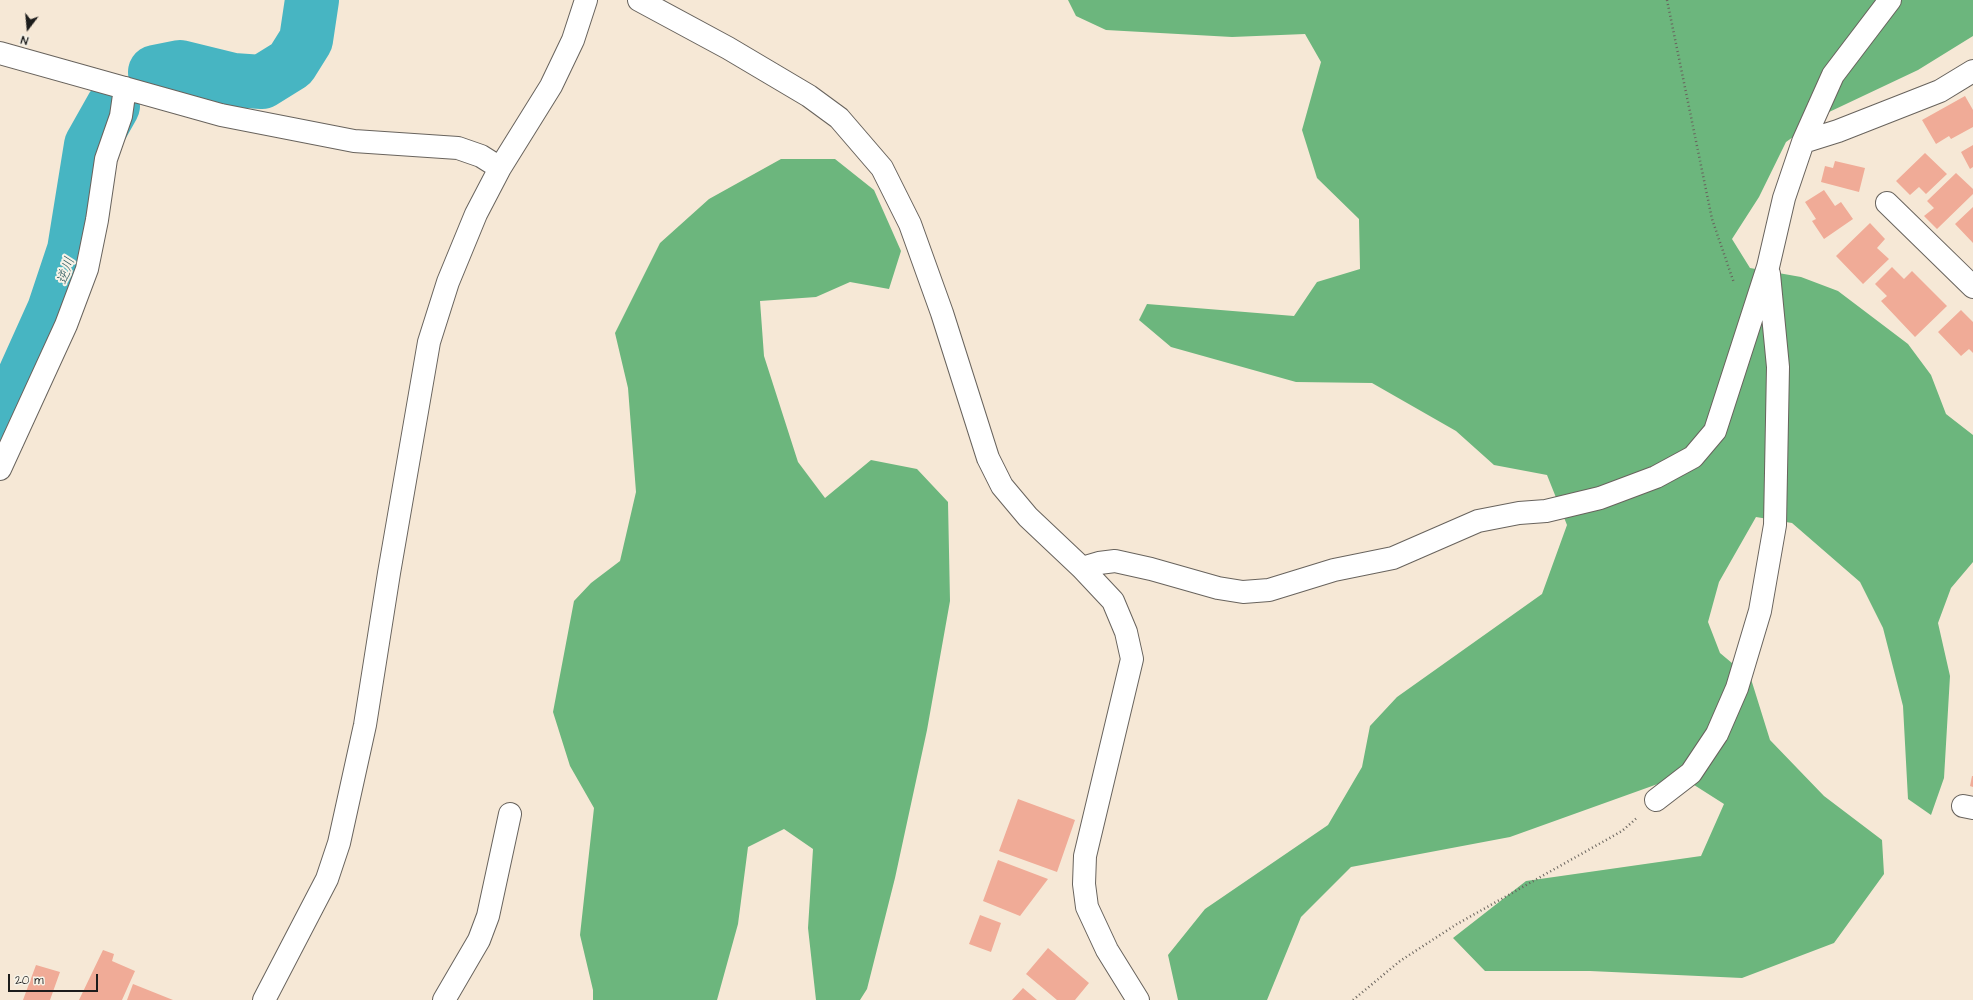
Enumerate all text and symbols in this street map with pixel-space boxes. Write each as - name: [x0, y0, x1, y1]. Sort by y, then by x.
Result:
- north arrow: [8, 8, 48, 48]
- text: N: [19, 32, 30, 48]
- water label: 逆川: [54, 255, 80, 287]
- scale bar: [10, 966, 100, 992]
- text: 20 m: [15, 972, 44, 989]

